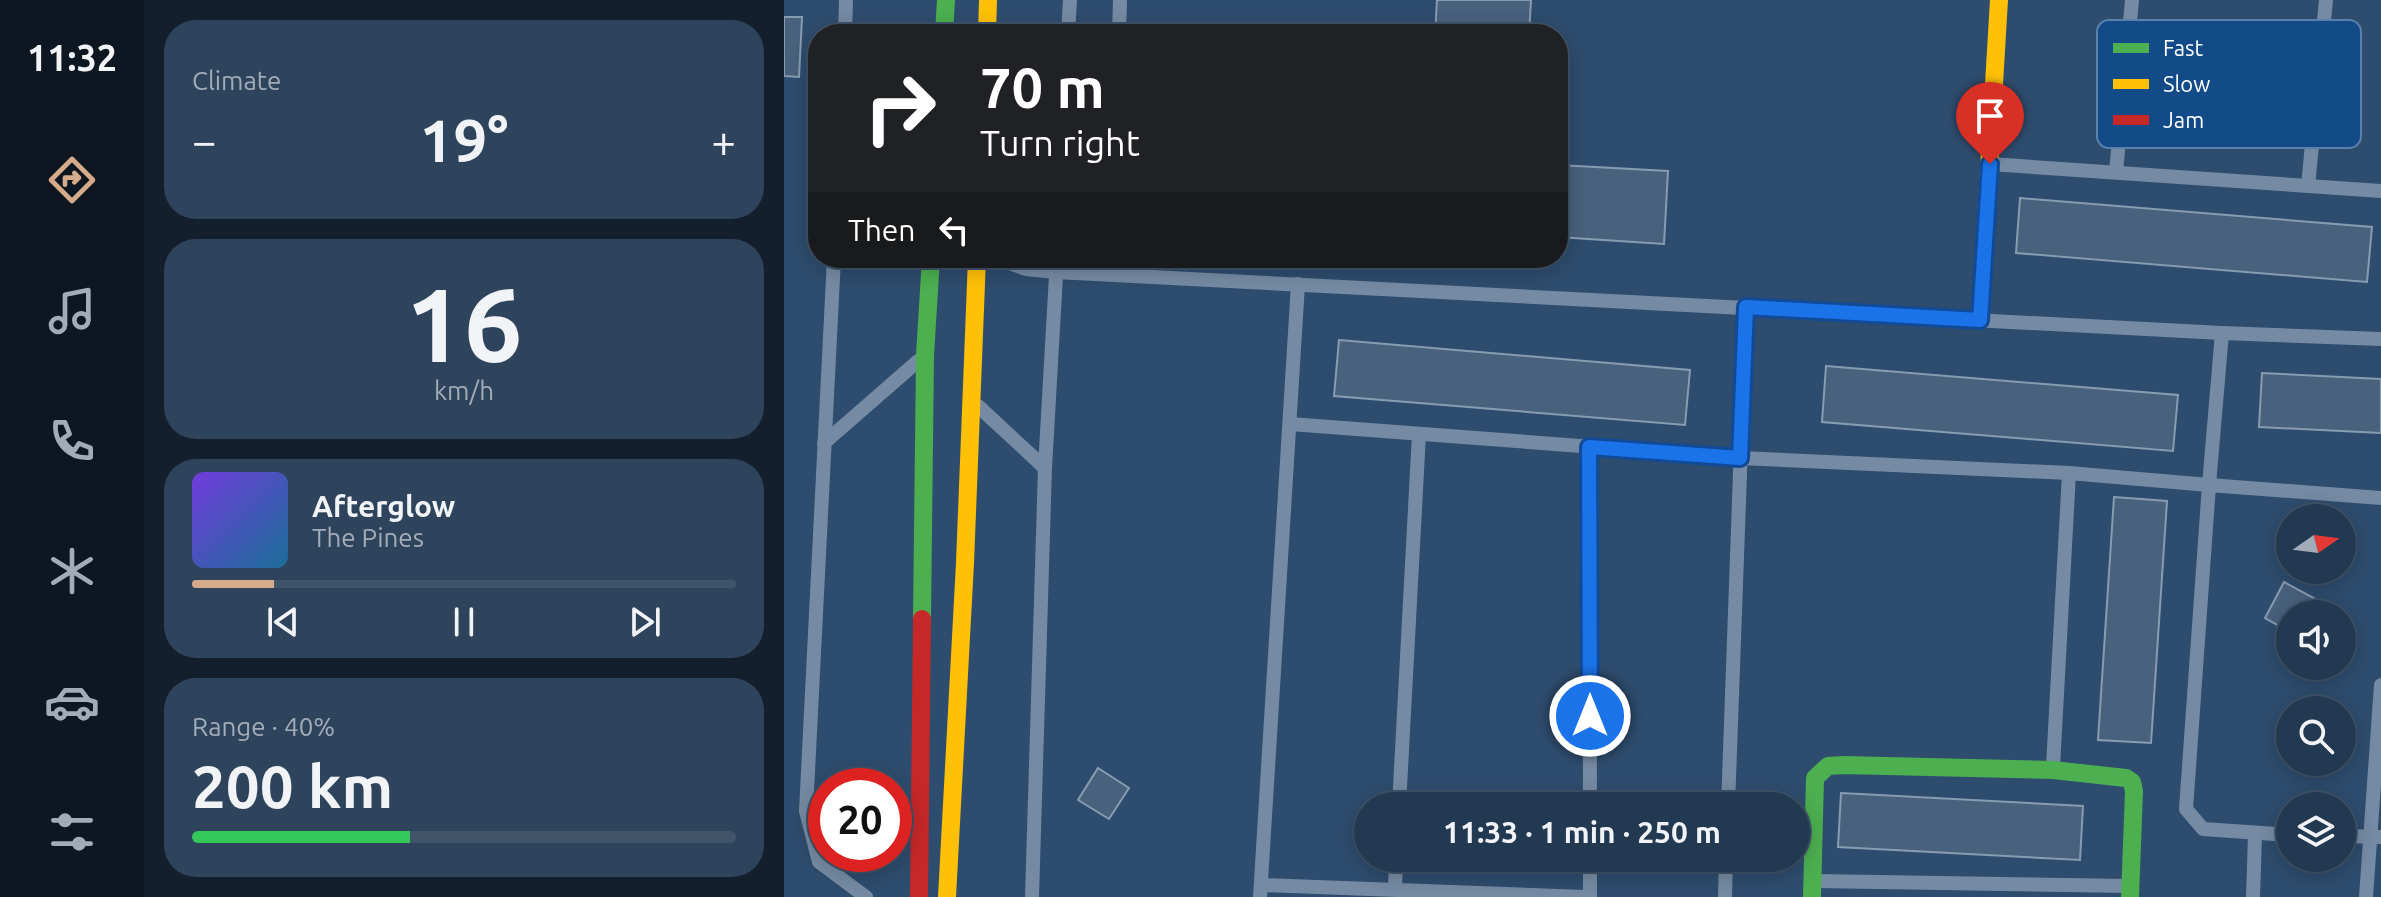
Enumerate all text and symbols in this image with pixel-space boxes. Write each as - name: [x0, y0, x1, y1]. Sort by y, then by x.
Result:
- legend: [2097, 20, 2361, 148]
- text: Fast: [2163, 35, 2204, 60]
- text: 11:32: [27, 37, 117, 78]
- icon: right: [848, 56, 952, 160]
- text: 70 m: [980, 56, 1105, 119]
- text: Climate: [192, 66, 281, 95]
- text: Slow: [2163, 71, 2210, 96]
- pin: [1956, 82, 2024, 164]
- icon: arrive: [1968, 94, 2012, 138]
- text: 19°: [420, 106, 508, 173]
- text: Jam: [2163, 107, 2204, 132]
- text: −: [192, 116, 217, 165]
- text: +: [711, 116, 736, 165]
- text: Turn right: [980, 122, 1140, 163]
- icon: directions: [44, 152, 100, 208]
- icon: left: [932, 208, 976, 252]
- text: Then: [848, 213, 916, 247]
- text: 16: [405, 265, 523, 382]
- icon: music: [44, 283, 100, 339]
- text: km/h: [434, 376, 494, 405]
- icon: phone: [44, 413, 100, 469]
- text: Afterglow: [312, 489, 455, 523]
- north arrow: [2276, 504, 2356, 584]
- map controls: [2276, 504, 2356, 872]
- text: The Pines: [312, 523, 424, 552]
- icon: climate: [44, 543, 100, 599]
- icon: previous: [261, 600, 305, 644]
- icon: pause: [442, 600, 486, 644]
- icon: next: [623, 600, 667, 644]
- button: sound: [2276, 600, 2356, 680]
- icon: car: [44, 674, 100, 730]
- position arrow: [1548, 674, 1632, 758]
- button: search: [2276, 696, 2356, 776]
- text: Range · 40%: [192, 712, 335, 741]
- text: 200 km: [192, 752, 393, 819]
- speed limit sign: 20: [808, 768, 912, 872]
- button: layers: [2276, 792, 2356, 872]
- icon: filters: [44, 804, 100, 860]
- text: 11:33 · 1 min · 250 m: [1443, 815, 1721, 849]

